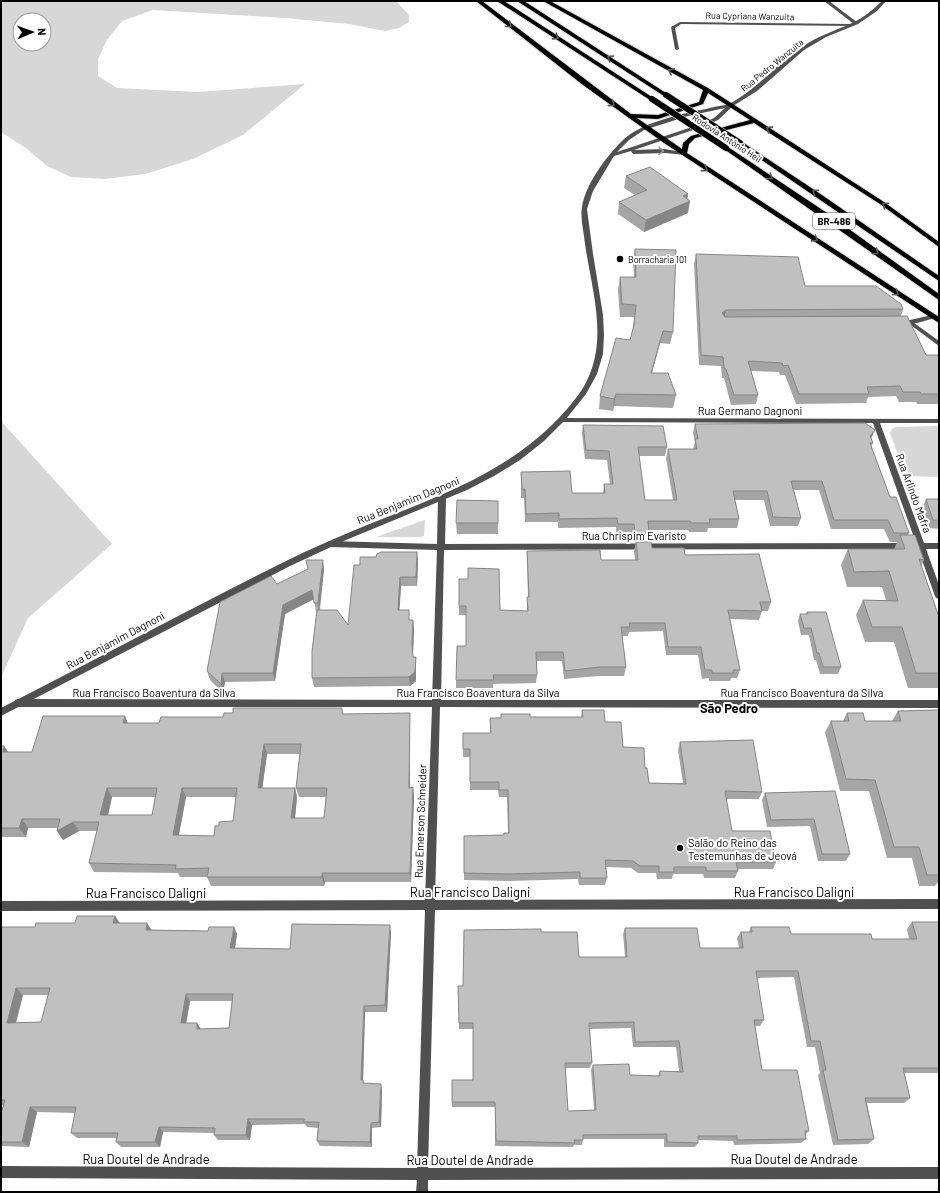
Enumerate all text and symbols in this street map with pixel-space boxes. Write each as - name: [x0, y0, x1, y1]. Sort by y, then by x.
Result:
- street label: Rua Cypriana Wanzuita: [706, 10, 794, 22]
- north arrow: [12, 12, 52, 52]
- one-way arrow: [505, 21, 512, 28]
- text: N: [36, 28, 49, 36]
- one-way arrow: [552, 33, 559, 40]
- street label: Rua Pedro Wanzuita: [738, 36, 806, 94]
- one-way arrow: [607, 56, 614, 63]
- one-way arrow: [668, 68, 676, 76]
- one-way arrow: [608, 99, 615, 106]
- street label: Rodovia Antônio Heil: [690, 112, 764, 164]
- one-way arrow: [766, 127, 773, 134]
- one-way arrow: [658, 147, 664, 156]
- one-way arrow: [701, 164, 708, 171]
- one-way arrow: [766, 173, 773, 180]
- one-way arrow: [813, 190, 820, 197]
- one-way arrow: [883, 203, 890, 210]
- road number: BR-486: [813, 213, 855, 229]
- one-way arrow: [811, 234, 818, 242]
- one-way arrow: [872, 248, 879, 255]
- marker: Borracharia 101: [615, 254, 625, 264]
- place label: Borracharia 101: [628, 254, 687, 265]
- one-way arrow: [892, 288, 899, 295]
- street label: Rua Germano Dagnoni: [698, 404, 803, 417]
- street label: Rua Arlindo Mafra: [894, 452, 934, 534]
- street label: Rua Benjamim Dagnoni: [355, 473, 461, 527]
- street label: Rua Chrispim Evaristo: [582, 529, 686, 542]
- street label: Rua Benjamim Dagnoni: [64, 608, 167, 671]
- street label: Rua Francisco Boaventura da Silva: [72, 686, 236, 699]
- street label: Rua Francisco Boaventura da Silva: [396, 686, 560, 699]
- street label: Rua Francisco Boaventura da Silva: [720, 686, 884, 699]
- district label: São Pedro: [700, 700, 758, 716]
- street label: Rua Emerson Schneider: [412, 764, 428, 878]
- place label: Salão do Reino das Testemunhas de Jeová: [688, 836, 797, 862]
- marker: Salão do Reino das Testemunhas de Jeová: [675, 843, 685, 853]
- street label: Rua Francisco Daligni: [410, 884, 530, 900]
- street label: Rua Francisco Daligni: [734, 884, 854, 900]
- street label: Rua Francisco Daligni: [86, 885, 206, 901]
- street label: Rua Doutel de Andrade: [82, 1151, 210, 1167]
- street label: Rua Doutel de Andrade: [730, 1151, 858, 1167]
- street label: Rua Doutel de Andrade: [406, 1152, 534, 1168]

